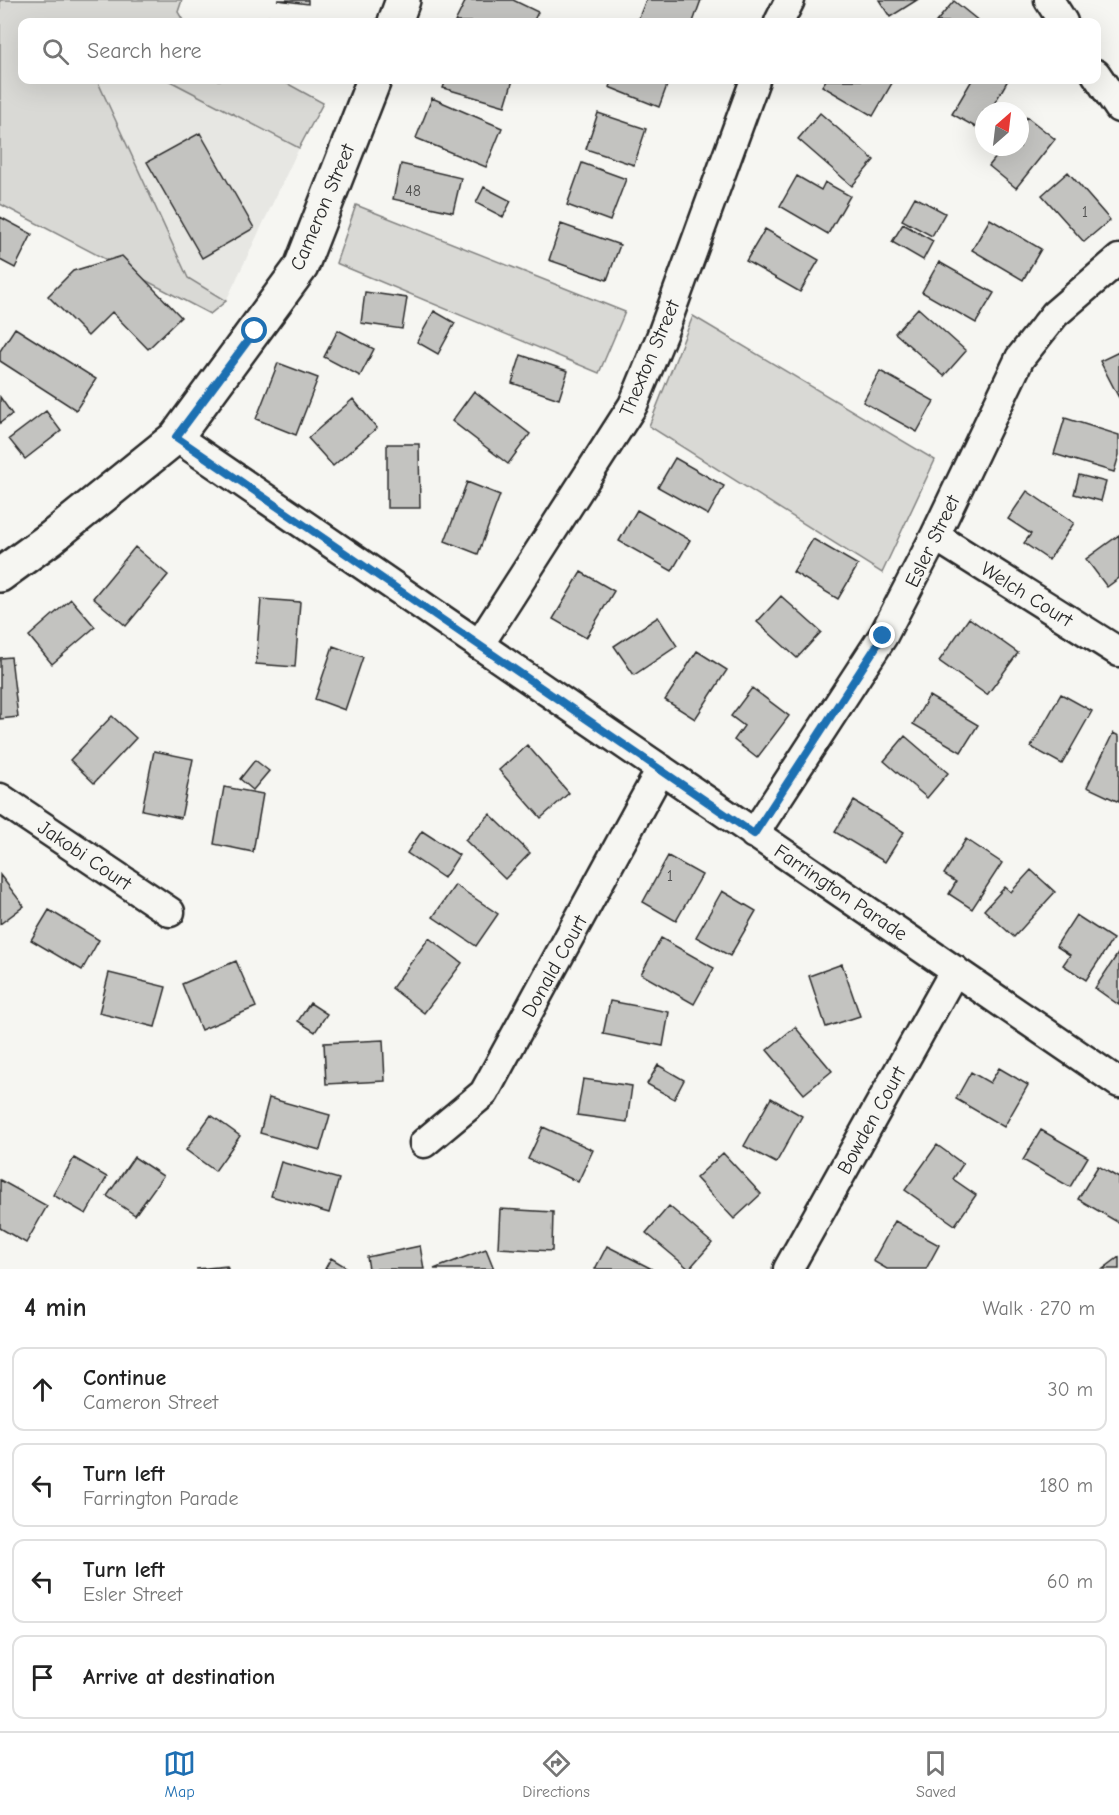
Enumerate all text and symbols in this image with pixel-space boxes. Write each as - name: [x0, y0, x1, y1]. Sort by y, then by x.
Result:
- search box: [18, 18, 1101, 84]
- icon: search: [39, 35, 72, 68]
- text: Search here: [87, 38, 202, 64]
- north arrow: [975, 102, 1029, 156]
- street label: Cameron Street: [285, 139, 360, 274]
- house number: 48: [405, 182, 421, 200]
- house number: 1: [1082, 203, 1088, 221]
- street label: Thexton Street: [615, 295, 685, 420]
- route start: [241, 317, 267, 343]
- street label: Esler Street: [900, 490, 965, 591]
- street label: Welch Court: [976, 557, 1078, 632]
- route end: [869, 622, 895, 648]
- street label: Jakobi Court: [34, 816, 137, 896]
- street label: Farrington Parade: [770, 839, 912, 945]
- house number: 1: [667, 867, 673, 885]
- street label: Donald Court: [517, 910, 592, 1021]
- street label: Bowden Court: [832, 1061, 911, 1178]
- text: 4 min: [24, 1293, 87, 1323]
- text: Walk · 270 m: [982, 1297, 1095, 1320]
- text: Continue: [83, 1365, 166, 1391]
- icon: ahead: [26, 1373, 59, 1406]
- text: 30 m: [1047, 1378, 1093, 1401]
- text: Cameron Street: [83, 1391, 218, 1414]
- text: Turn left: [83, 1461, 165, 1487]
- icon: left: [26, 1469, 59, 1502]
- text: 180 m: [1039, 1474, 1093, 1497]
- text: Farrington Parade: [83, 1487, 238, 1510]
- text: Turn left: [83, 1557, 165, 1583]
- icon: left: [26, 1565, 59, 1598]
- text: 60 m: [1047, 1570, 1093, 1593]
- text: Esler Street: [83, 1583, 182, 1606]
- icon: arrive: [26, 1661, 59, 1694]
- text: Arrive at destination: [83, 1664, 275, 1690]
- tab: Map: [163, 1747, 196, 1801]
- tab: Directions: [522, 1747, 590, 1801]
- tab: Saved: [916, 1747, 956, 1801]

